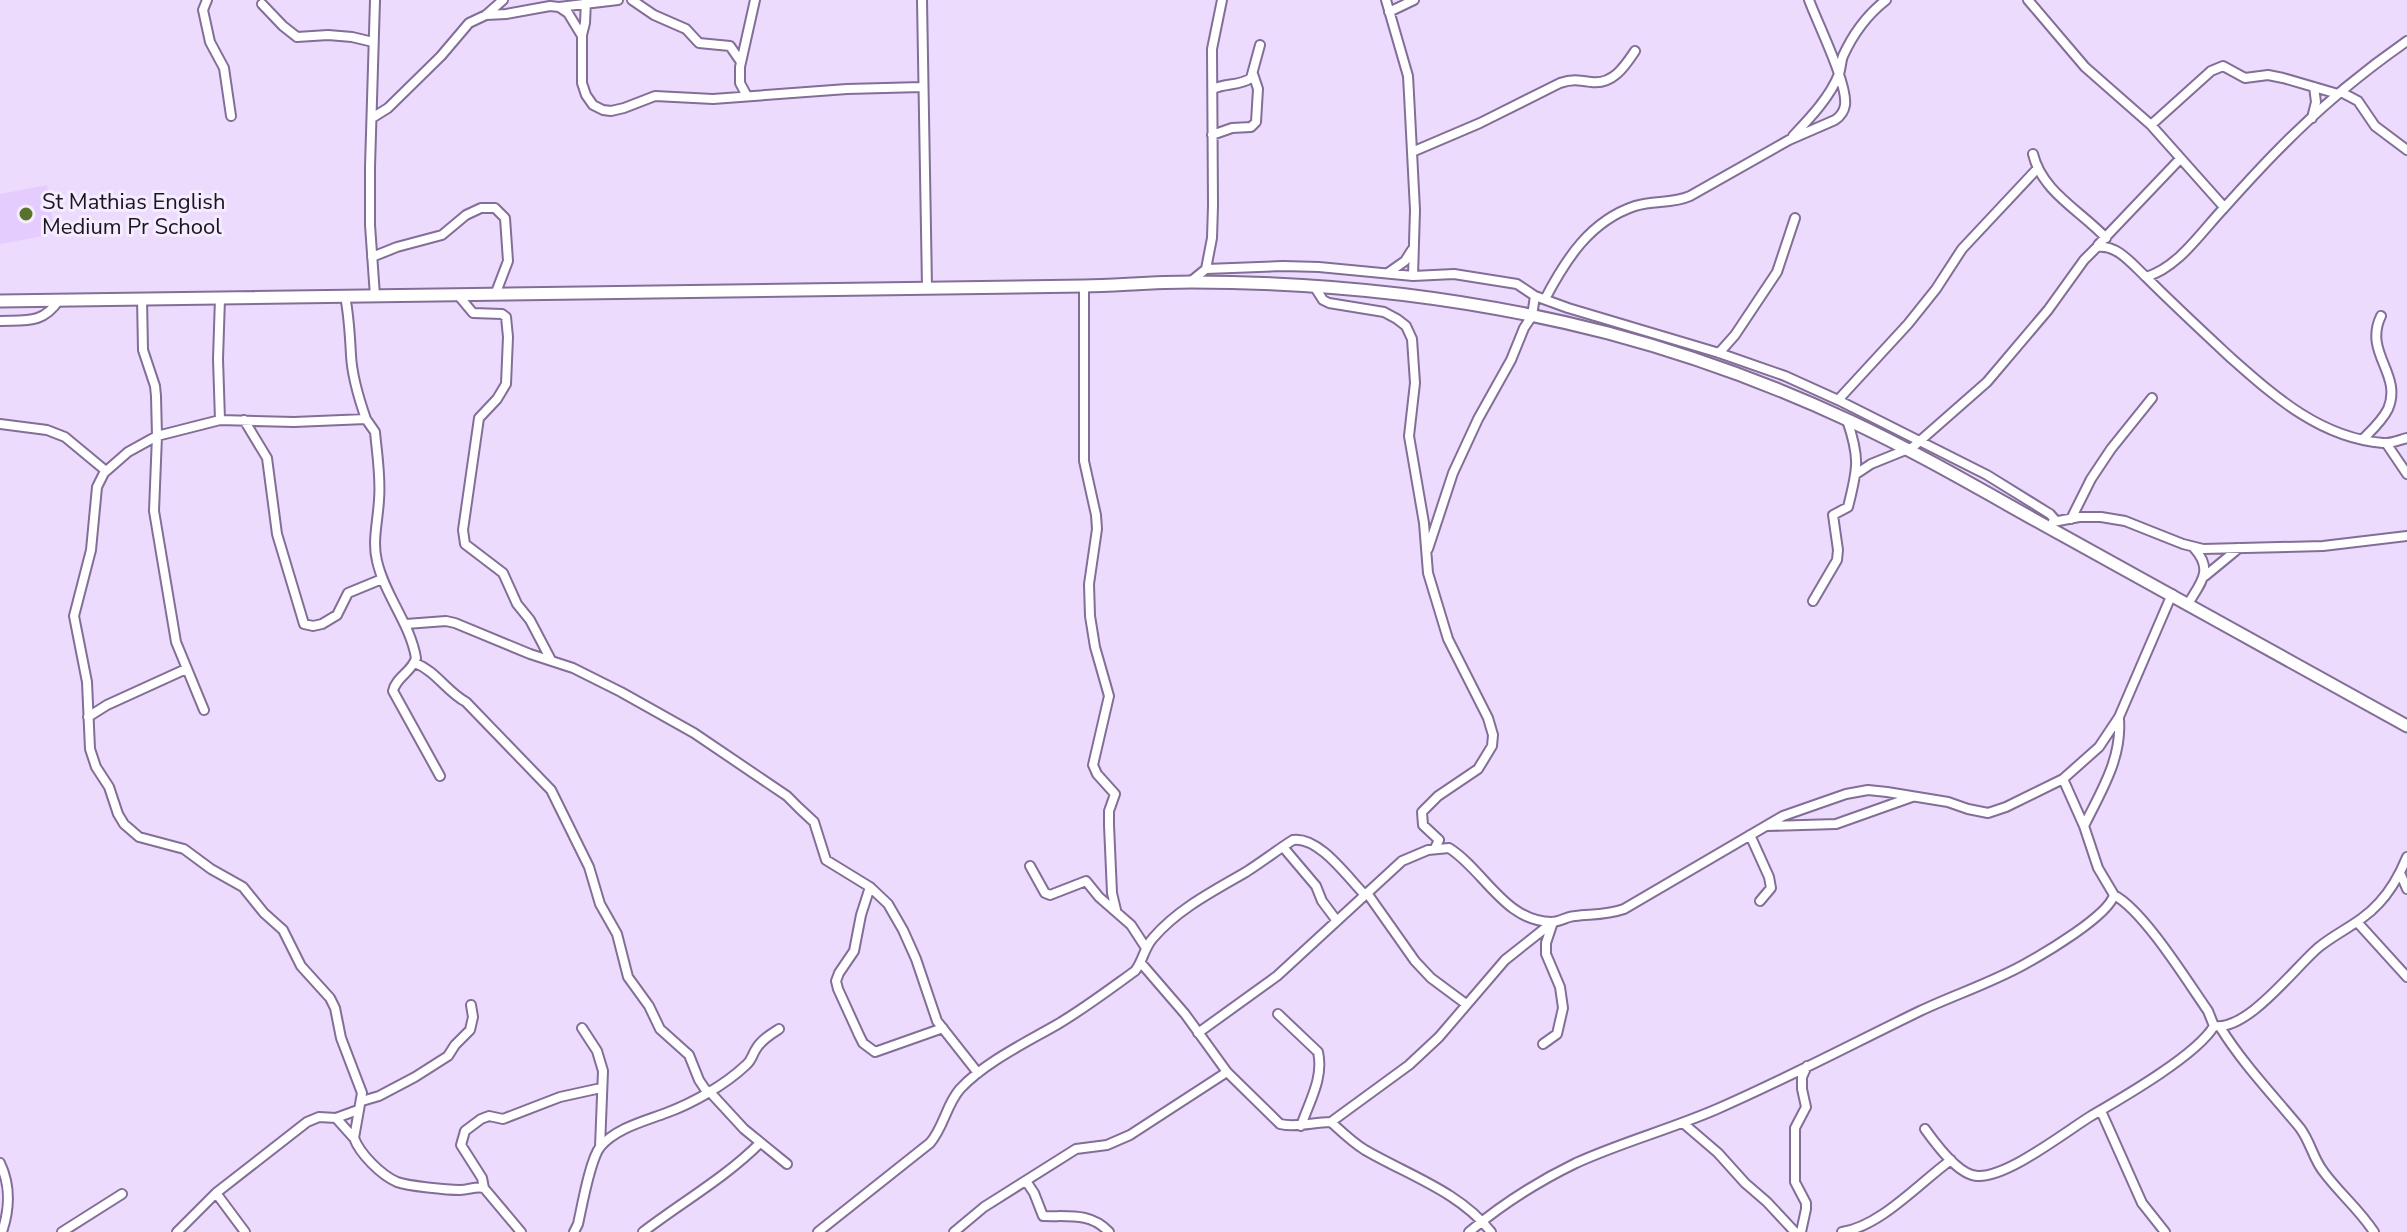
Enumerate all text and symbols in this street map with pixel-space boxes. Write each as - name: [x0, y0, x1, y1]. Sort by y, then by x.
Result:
- place label: St Mathias English Medium Pr School: [42, 187, 225, 242]
- marker: St Mathias English Medium Pr School: [17, 205, 35, 223]

